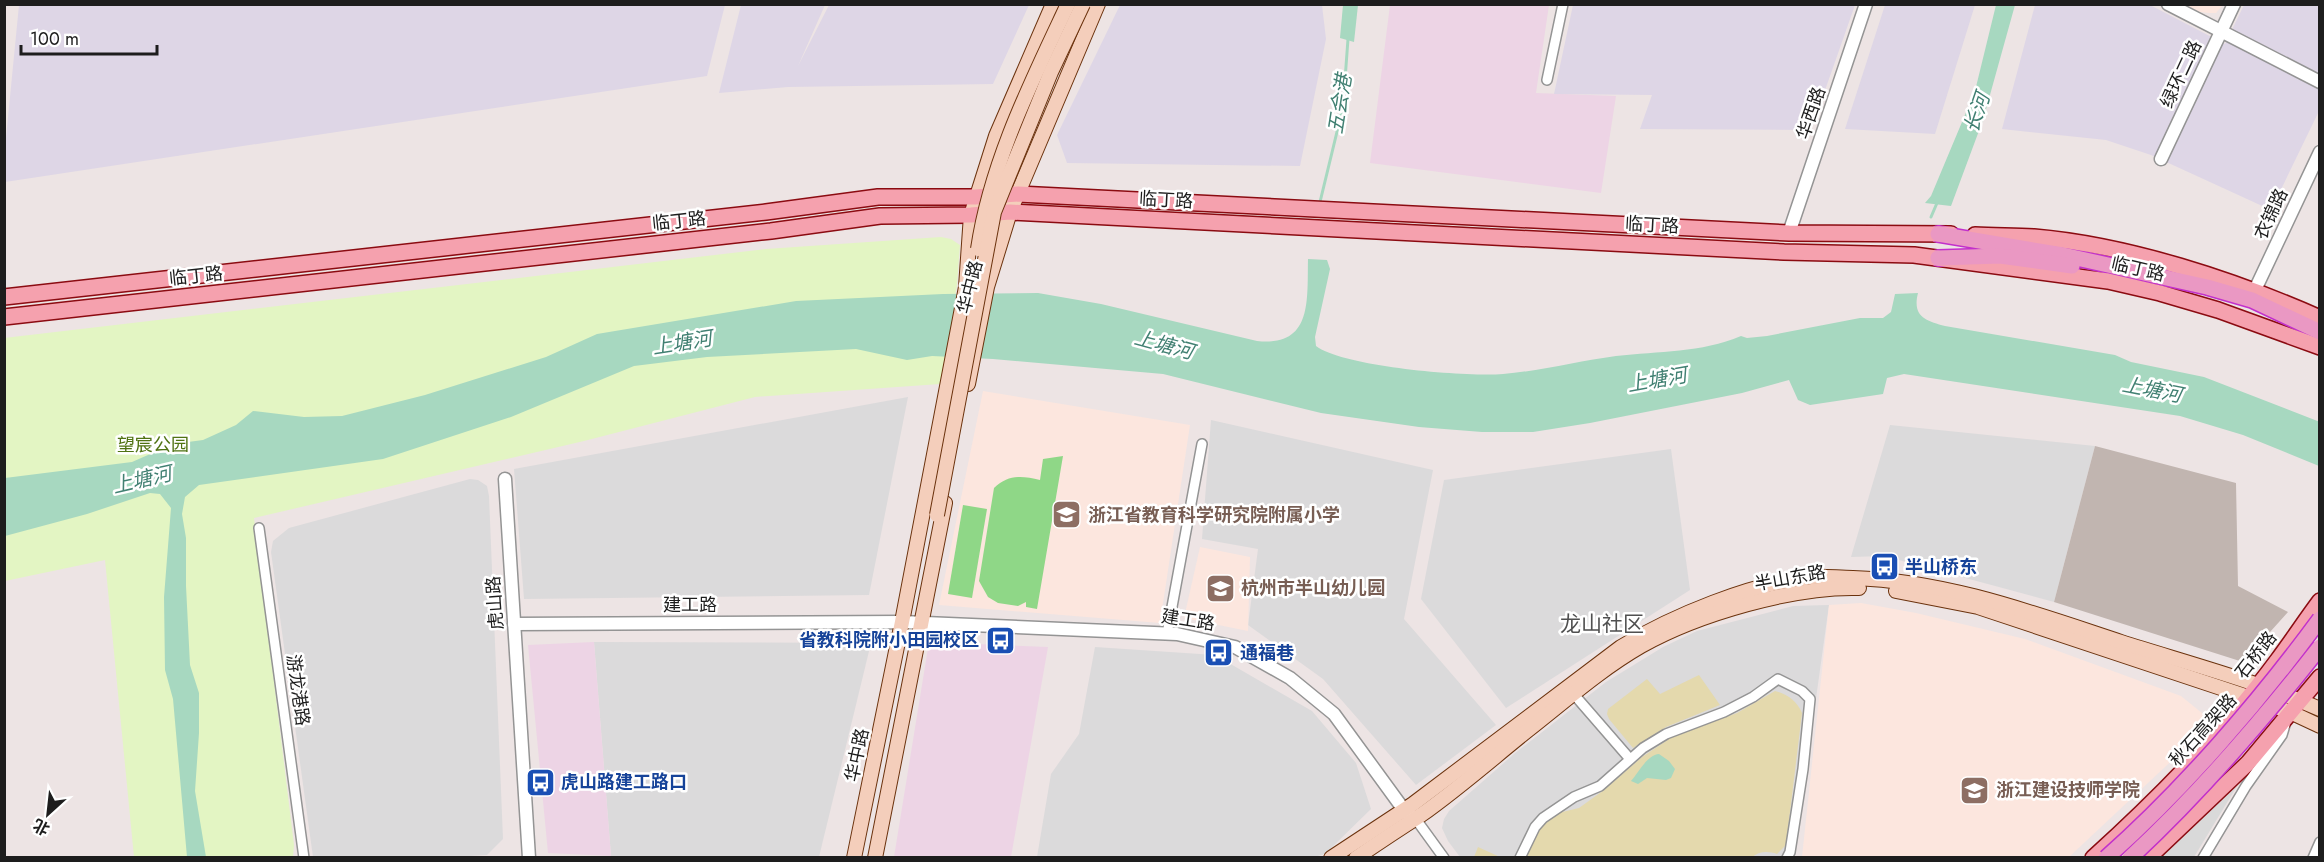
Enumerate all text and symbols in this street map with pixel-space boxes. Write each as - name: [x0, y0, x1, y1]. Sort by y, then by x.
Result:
- scale bar: [21, 18, 158, 56]
- text: 100 m: [30, 26, 79, 52]
- street label: 绿环二路: [2154, 36, 2208, 112]
- water label: 五会港: [1321, 69, 1359, 136]
- street label: 华西路: [1790, 83, 1832, 143]
- water label: 长河: [1957, 86, 1999, 137]
- street label: 衣锦路: [2248, 184, 2294, 244]
- street label: 临丁路: [1138, 186, 1194, 214]
- street label: 临丁路: [651, 205, 707, 237]
- street label: 临丁路: [1624, 211, 1680, 239]
- street label: 临丁路: [2109, 250, 2167, 288]
- street label: 华中路: [951, 258, 989, 316]
- street label: 临丁路: [168, 260, 224, 292]
- water label: 上塘河: [650, 323, 718, 362]
- water label: 上塘河: [1131, 323, 1201, 368]
- water label: 上塘河: [1625, 360, 1693, 399]
- water label: 上塘河: [2120, 370, 2188, 411]
- park label: 望宸公园: [117, 432, 189, 458]
- water label: 上塘河: [110, 458, 178, 501]
- school or university icon: 浙江省教育科学研究院附属小学: [1051, 499, 1083, 531]
- place label: 浙江省教育科学研究院附属小学: [1088, 502, 1340, 528]
- bus stop icon: 半山桥东: [1868, 551, 1900, 583]
- place label: 半山桥东: [1905, 554, 1977, 580]
- street label: 半山东路: [1752, 559, 1828, 597]
- school or university icon: 杭州市半山幼儿园: [1204, 572, 1236, 604]
- street label: 虎山路: [480, 575, 510, 631]
- place label: 杭州市半山幼儿园: [1241, 575, 1385, 601]
- street label: 建工路: [663, 592, 717, 618]
- street label: 建工路: [1159, 603, 1217, 637]
- district label: 龙山社区: [1560, 609, 1644, 639]
- bus stop icon: 省教科院附小田园校区: [984, 624, 1016, 656]
- street label: 石桥路: [2229, 626, 2283, 684]
- place label: 省教科院附小田园校区: [799, 627, 979, 653]
- bus stop icon: 通福巷: [1203, 637, 1235, 669]
- place label: 通福巷: [1240, 640, 1294, 666]
- street label: 游龙港路: [280, 653, 316, 727]
- street label: 秋石高架路: [2163, 688, 2243, 772]
- street label: 华中路: [839, 726, 875, 784]
- bus stop icon: 虎山路建工路口: [524, 766, 556, 798]
- place label: 虎山路建工路口: [561, 769, 687, 795]
- school or university icon: 浙江建设技师学院: [1959, 774, 1991, 806]
- place label: 浙江建设技师学院: [1996, 777, 2140, 803]
- north arrow: [18, 784, 78, 844]
- text: 北: [29, 813, 54, 841]

